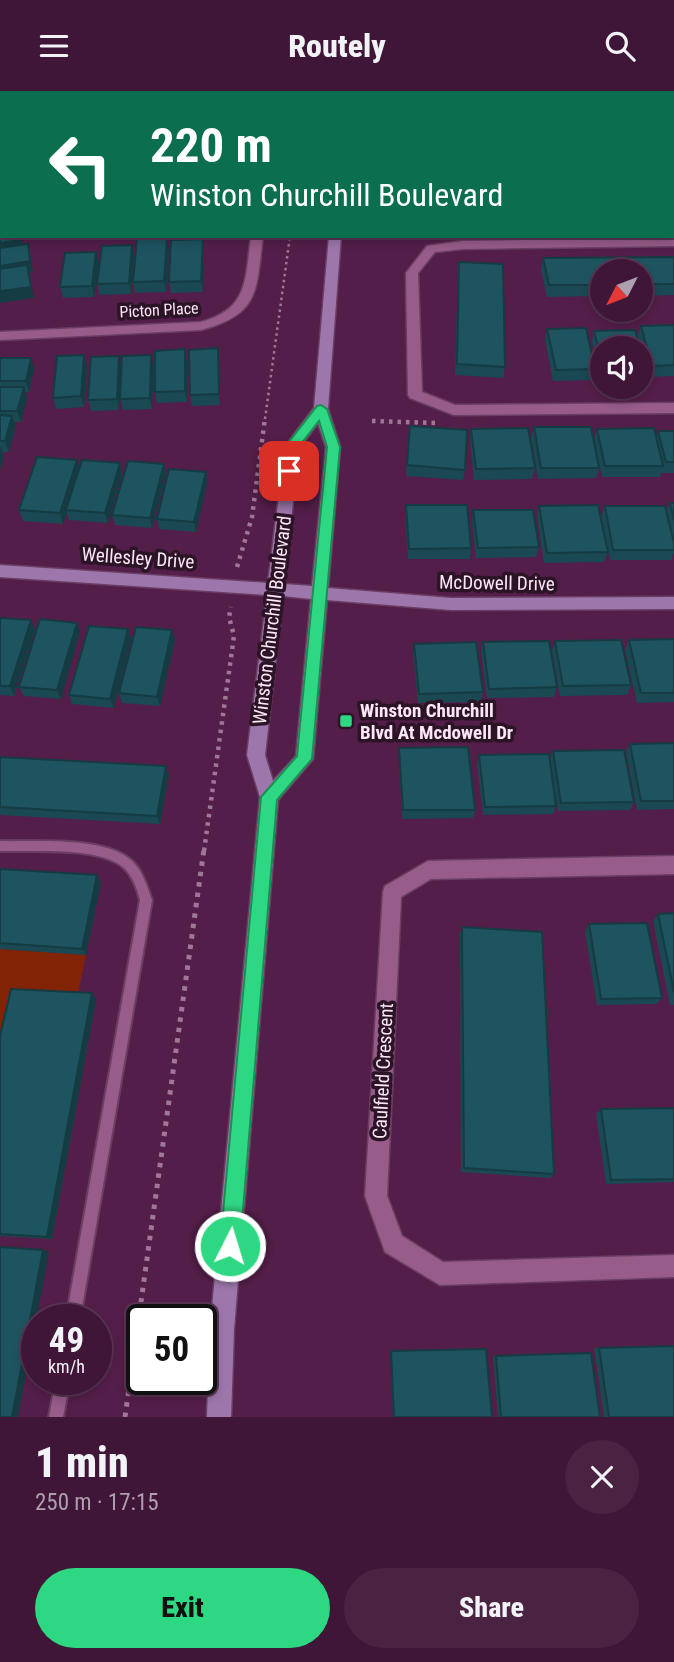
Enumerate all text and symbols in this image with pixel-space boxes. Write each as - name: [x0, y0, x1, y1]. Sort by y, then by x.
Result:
- icon: menu: [35, 27, 73, 65]
- text: Routely: [288, 27, 386, 65]
- icon: search: [601, 27, 639, 65]
- text: 220 m: [150, 117, 272, 174]
- icon: left: [35, 119, 126, 210]
- text: Winston Churchill Boulevard: [150, 176, 503, 214]
- north arrow: [590, 259, 653, 322]
- map controls: [590, 259, 653, 399]
- street label: Picton Place: [119, 298, 199, 322]
- button: sound: [590, 336, 653, 399]
- pin: [259, 441, 319, 501]
- icon: arrive: [270, 452, 308, 490]
- street label: Winston Churchill Boulevard: [248, 515, 296, 725]
- street label: Wellesley Drive: [81, 543, 195, 573]
- street label: McDowell Drive: [439, 570, 555, 596]
- place label: Winston Churchill Blvd At Mcdowell Dr: [360, 699, 513, 744]
- marker: Winston Churchill Blvd At Mcdowell Dr: [338, 713, 354, 729]
- street label: Caulfield Crescent: [368, 1002, 398, 1140]
- position arrow: [193, 1209, 267, 1283]
- speed limit sign: 50: [126, 1304, 217, 1395]
- text: 49: [49, 1320, 84, 1361]
- text: km/h: [48, 1356, 85, 1377]
- text: 1 min: [35, 1438, 129, 1487]
- button: close: [565, 1440, 639, 1514]
- text: 250 m · 17:15: [35, 1489, 159, 1516]
- button: Exit: [35, 1568, 330, 1648]
- button: Share: [344, 1568, 639, 1648]

